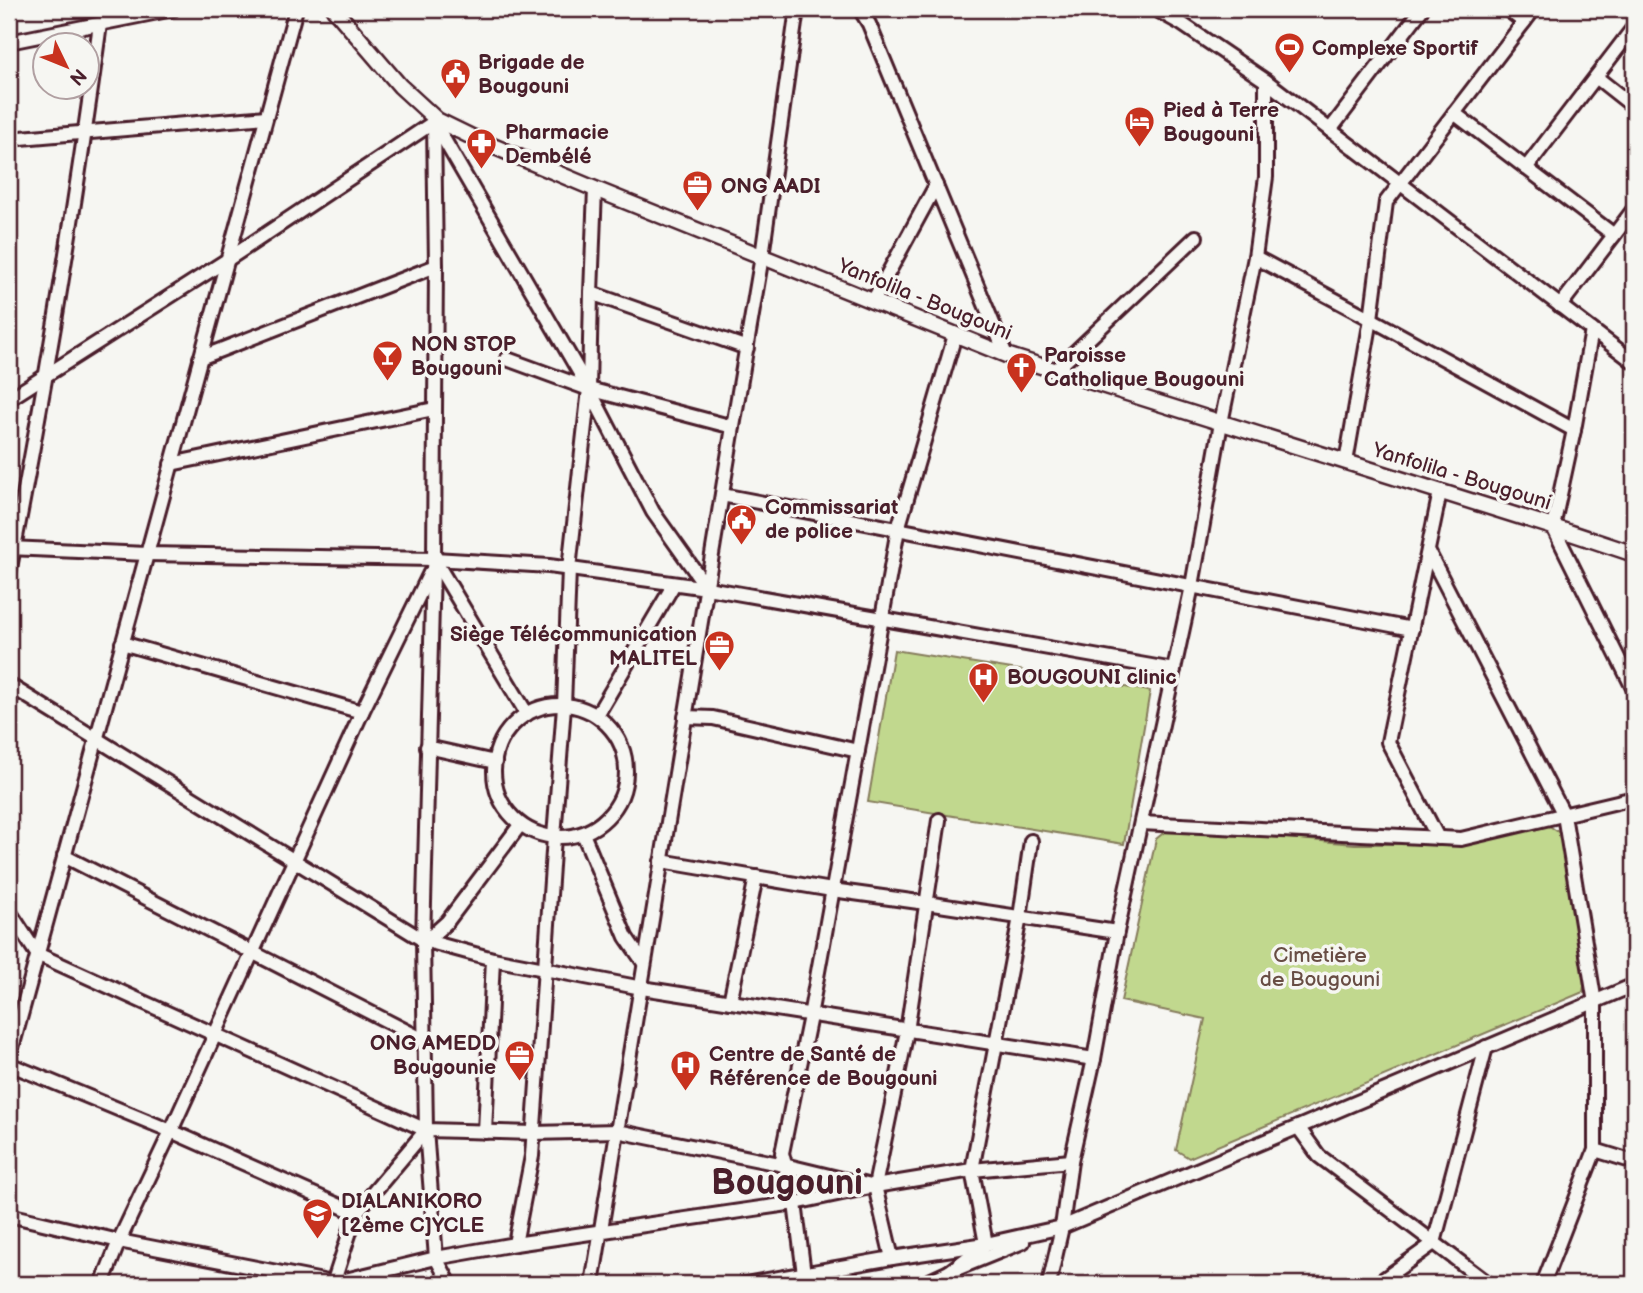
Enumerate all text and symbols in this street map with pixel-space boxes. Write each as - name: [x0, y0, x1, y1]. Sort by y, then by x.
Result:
- sports icon: Complexe Sportif: [1272, 31, 1306, 75]
- north arrow: [32, 32, 102, 102]
- place label: Complexe Sportif: [1312, 36, 1479, 61]
- place label: Brigade de Bougouni: [478, 50, 585, 99]
- public building icon: Brigade de Bougouni: [438, 57, 472, 101]
- text: N: [64, 64, 91, 90]
- place label: Pied à Terre Bougouni: [1163, 98, 1279, 147]
- hotel icon: Pied à Terre Bougouni: [1123, 105, 1157, 149]
- place label: Pharmacie Dembélé: [505, 120, 609, 169]
- pharmacy icon: Pharmacie Dembélé: [465, 127, 499, 171]
- office icon: ONG AADI: [681, 169, 715, 213]
- place label: ONG AADI: [721, 174, 821, 199]
- street label: Yanfolila - Bougouni: [833, 253, 1015, 346]
- place label: NON STOP Bougouni: [411, 332, 517, 381]
- bar icon: NON STOP Bougouni: [371, 339, 405, 383]
- place label: Paroisse Catholique Bougouni: [1044, 343, 1245, 392]
- church icon: Paroisse Catholique Bougouni: [1004, 350, 1038, 394]
- street label: Yanfolila - Bougouni: [1369, 437, 1554, 516]
- place label: Commissariat de police: [765, 495, 898, 544]
- public building icon: Commissariat de police: [725, 502, 759, 546]
- place label: Siège Télécommunication MALITEL: [450, 622, 697, 671]
- office icon: Siège Télécommunication MALITEL: [703, 629, 737, 673]
- hospital icon: BOUGOUNI clinic: [967, 660, 1001, 704]
- place label: BOUGOUNI clinic: [1007, 665, 1177, 690]
- park label: Cimetière de Bougouni: [1260, 943, 1380, 992]
- place label: ONG AMEDD Bougounie: [370, 1031, 496, 1080]
- office icon: ONG AMEDD Bougounie: [502, 1038, 536, 1082]
- place label: Centre de Santé de Référence de Bougouni: [709, 1042, 938, 1091]
- hospital icon: Centre de Santé de Référence de Bougouni: [669, 1049, 703, 1093]
- district label: Bougouni: [711, 1162, 863, 1205]
- place label: DIALANIKORO [2ème C]YCLE: [341, 1189, 485, 1238]
- school or university icon: DIALANIKORO [2ème C]YCLE: [301, 1196, 335, 1240]

